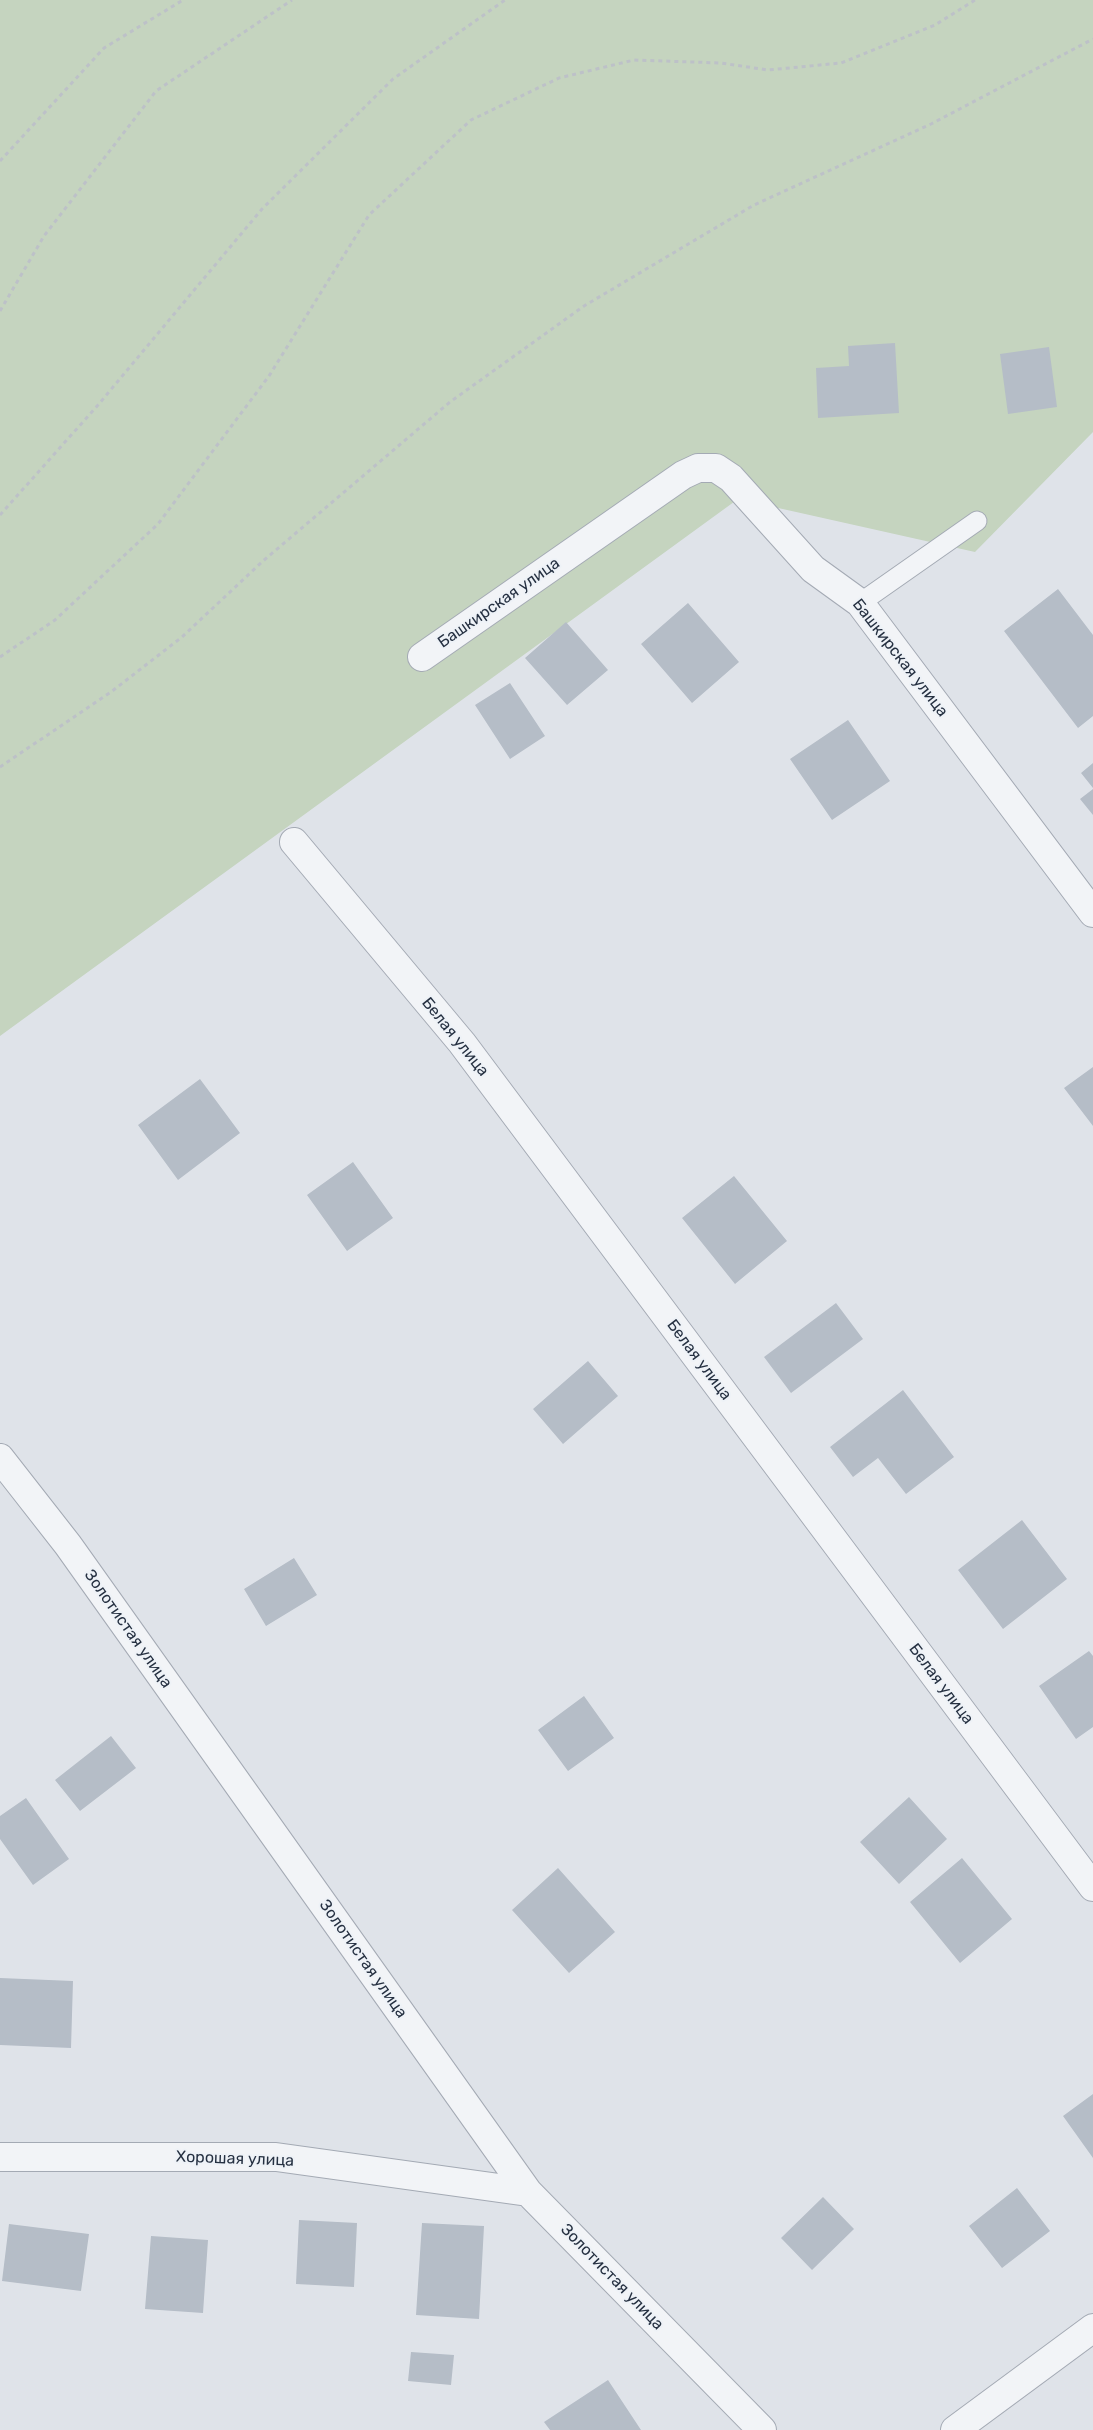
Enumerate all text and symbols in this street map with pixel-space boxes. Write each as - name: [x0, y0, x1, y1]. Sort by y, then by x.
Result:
- street label: Башкирская улица: [434, 554, 564, 652]
- street label: Башкирская улица: [848, 595, 952, 721]
- street label: Белая улица: [417, 994, 493, 1080]
- street label: Белая улица: [662, 1316, 736, 1404]
- street label: Золотистая улица: [80, 1566, 176, 1692]
- street label: Белая улица: [904, 1640, 978, 1728]
- street label: Золотистая улица: [315, 1896, 411, 2022]
- street label: Хорошая улица: [176, 2147, 294, 2171]
- street label: Золотистая улица: [557, 2220, 667, 2334]

